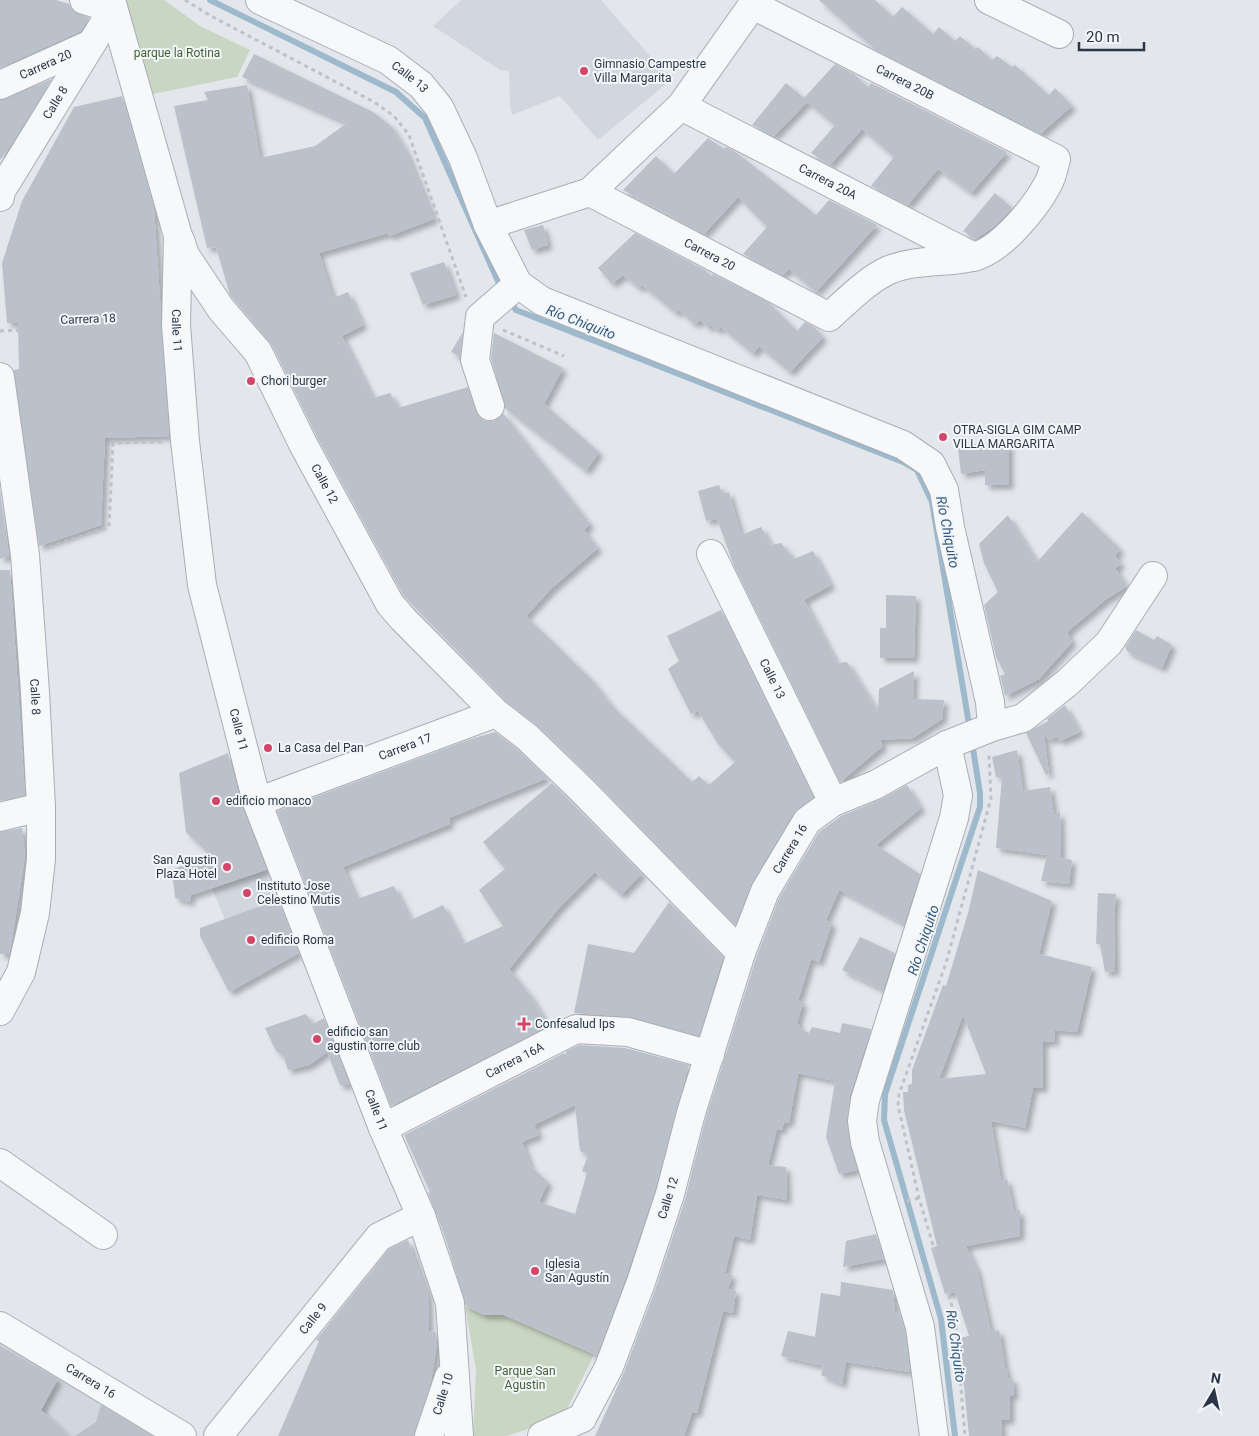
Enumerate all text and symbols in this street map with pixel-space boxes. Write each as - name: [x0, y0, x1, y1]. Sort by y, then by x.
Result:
- scale bar: [1079, 20, 1144, 52]
- text: 20 m: [1086, 28, 1120, 46]
- park label: parque la Rotina: [134, 46, 220, 60]
- street label: Carrera 20: [17, 47, 74, 82]
- place label: Gimnasio Campestre Villa Margarita: [594, 57, 706, 85]
- street label: Calle 13: [389, 58, 431, 95]
- street label: Carrera 20B: [874, 61, 936, 103]
- marker: Gimnasio Campestre Villa Margarita: [578, 65, 590, 77]
- street label: Calle 8: [40, 83, 71, 122]
- street label: Carrera 20A: [796, 161, 859, 202]
- street label: Carrera 20: [682, 235, 738, 274]
- water label: Río Chiquito: [544, 301, 618, 343]
- street label: Calle 11: [169, 309, 185, 353]
- street label: Carrera 18: [60, 311, 116, 327]
- place label: Chori burger: [261, 374, 327, 388]
- marker: Chori burger: [245, 375, 257, 387]
- place label: OTRA-SIGLA GIM CAMP VILLA MARGARITA: [953, 423, 1082, 451]
- marker: OTRA-SIGLA GIM CAMP VILLA MARGARITA: [937, 431, 949, 443]
- street label: Calle 12: [308, 461, 341, 506]
- water label: Río Chiquito: [933, 495, 963, 570]
- street label: Calle 13: [757, 656, 788, 701]
- street label: Calle 8: [27, 678, 43, 716]
- street label: Calle 11: [227, 707, 251, 752]
- street label: Carrera 17: [377, 731, 434, 763]
- place label: La Casa del Pan: [278, 741, 364, 755]
- marker: La Casa del Pan: [262, 742, 274, 754]
- place label: edificio monaco: [226, 794, 312, 808]
- marker: edificio monaco: [210, 795, 222, 807]
- street label: Carrera 16: [770, 821, 810, 876]
- place label: San Agustin Plaza Hotel: [153, 853, 217, 881]
- marker: San Agustin Plaza Hotel: [221, 861, 233, 873]
- place label: Instituto Jose Celestino Mutis: [257, 879, 340, 907]
- marker: Instituto Jose Celestino Mutis: [241, 887, 253, 899]
- water label: Río Chiquito: [904, 903, 942, 977]
- place label: edificio Roma: [261, 933, 334, 947]
- marker: edificio Roma: [245, 934, 257, 946]
- marker: Confesalud Ips: [517, 1017, 531, 1031]
- place label: Confesalud Ips: [535, 1017, 615, 1031]
- place label: edificio san agustin torre club: [327, 1025, 420, 1053]
- marker: edificio san agustin torre club: [311, 1033, 323, 1045]
- street label: Carrera 16A: [483, 1040, 546, 1081]
- street label: Calle 11: [362, 1088, 390, 1133]
- street label: Calle 12: [655, 1175, 681, 1221]
- place label: Iglesia San Agustín: [545, 1257, 609, 1285]
- marker: Iglesia San Agustín: [529, 1265, 541, 1277]
- street label: Calle 9: [296, 1300, 330, 1337]
- water label: Río Chiquito: [943, 1309, 969, 1384]
- street label: Carrera 16: [63, 1360, 118, 1401]
- park label: Parque San Agustin: [494, 1364, 556, 1392]
- north arrow: [1189, 1366, 1239, 1416]
- text: N: [1210, 1369, 1222, 1387]
- street label: Calle 10: [430, 1371, 456, 1417]

